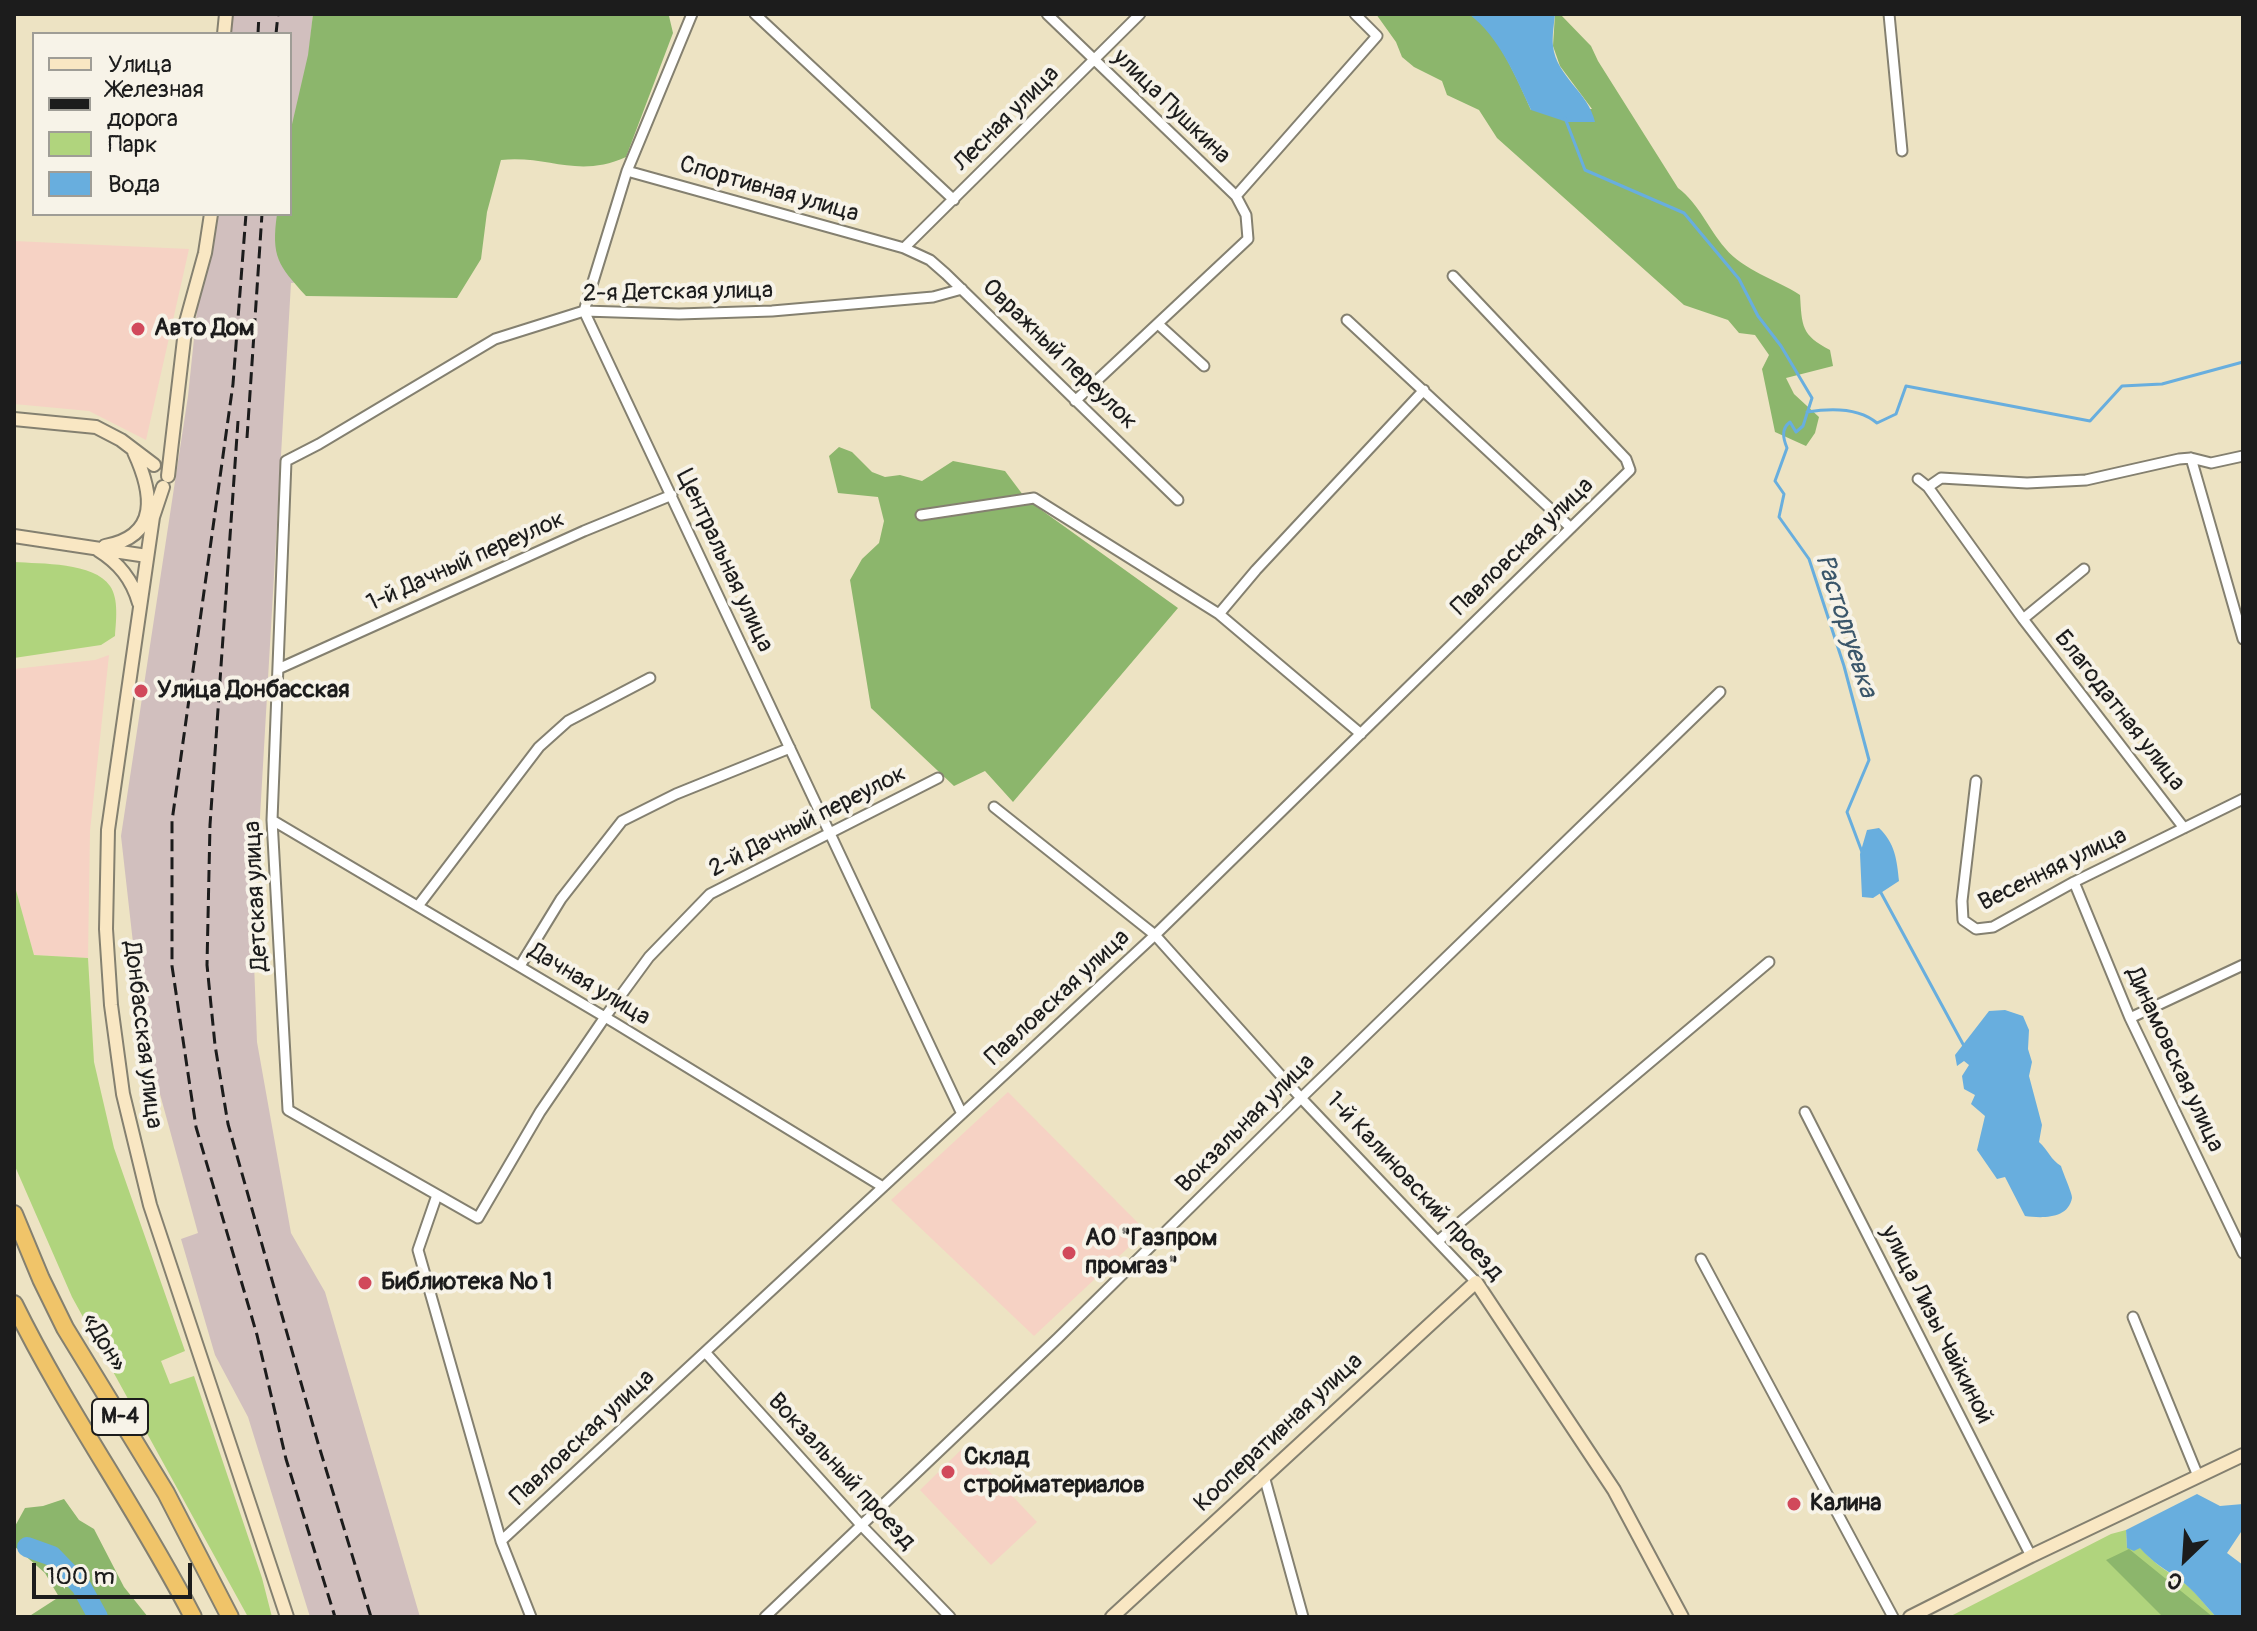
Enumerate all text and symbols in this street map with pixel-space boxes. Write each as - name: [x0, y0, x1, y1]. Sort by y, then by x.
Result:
- legend: [32, 32, 292, 216]
- street label: улица Пушкина: [1106, 44, 1236, 170]
- text: Улица: [108, 50, 172, 79]
- street label: Лесная улица: [948, 60, 1066, 178]
- text: Железная дорога: [107, 75, 204, 133]
- text: Парк: [108, 130, 157, 159]
- street label: Спортивная улица: [676, 151, 862, 229]
- text: Вода: [108, 170, 160, 199]
- street label: Овражный переулок: [975, 274, 1143, 436]
- street label: 2-я Детская улица: [583, 277, 773, 309]
- place label: Авто Дом: [154, 315, 255, 343]
- marker: Авто Дом: [129, 320, 147, 338]
- street label: Центральная улица: [669, 465, 779, 657]
- street label: Павловская улица: [1446, 472, 1600, 622]
- street label: 1-й Дачный переулок: [363, 505, 569, 619]
- water label: Расторгуевка: [1807, 551, 1883, 701]
- street label: Благодатная улица: [2047, 625, 2191, 797]
- place label: Улица Донбасская: [157, 677, 350, 705]
- marker: Улица Донбасская: [132, 682, 150, 700]
- street label: 2-й Дачный переулок: [705, 760, 911, 884]
- street label: Детская улица: [239, 820, 275, 972]
- street label: Весенняя улица: [1974, 822, 2132, 918]
- street label: Павловская улица: [980, 924, 1136, 1072]
- street label: Дачная улица: [523, 937, 655, 1033]
- street label: Донбасская улица: [116, 940, 168, 1130]
- street label: Динамовская улица: [2119, 963, 2229, 1157]
- street label: Вокзальная улица: [1171, 1049, 1321, 1199]
- street label: 1-й Калиновский проезд: [1319, 1087, 1509, 1287]
- street label: улица Лизы Чайкиной: [1874, 1221, 1998, 1429]
- place label: АО "Газпром промгаз": [1085, 1225, 1217, 1281]
- marker: АО "Газпром промгаз": [1060, 1244, 1078, 1262]
- place label: Библиотека № 1: [381, 1269, 552, 1297]
- marker: Библиотека № 1: [356, 1274, 374, 1292]
- street label: «Дон»: [74, 1308, 132, 1378]
- street label: Кооперативная улица: [1189, 1347, 1369, 1519]
- street label: Павловская улица: [505, 1364, 661, 1512]
- street label: Вокзальный проезд: [761, 1388, 921, 1556]
- road number: М-4: [92, 1399, 148, 1435]
- place label: Склад стройматериалов: [964, 1444, 1145, 1500]
- marker: Склад стройматериалов: [939, 1463, 957, 1481]
- place label: Калина: [1810, 1490, 1881, 1518]
- marker: Калина: [1785, 1495, 1803, 1513]
- north arrow: [2145, 1519, 2225, 1599]
- scale bar: [36, 1547, 196, 1597]
- text: 100 m: [46, 1562, 115, 1591]
- text: С: [2163, 1565, 2187, 1596]

